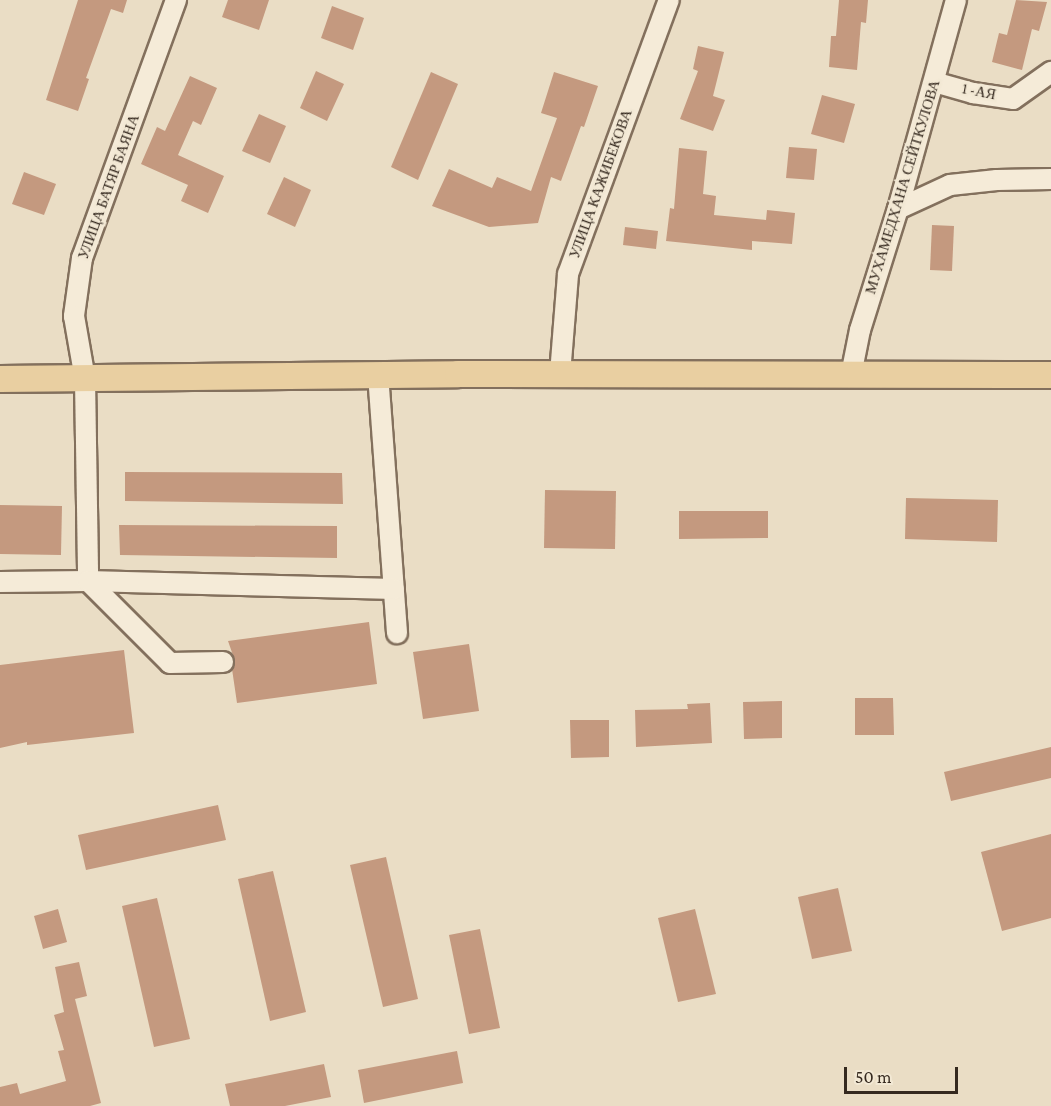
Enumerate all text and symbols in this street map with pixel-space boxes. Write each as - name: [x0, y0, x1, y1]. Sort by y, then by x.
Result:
- street label: МУХАМЕДХАНА СЕЙТКУЛОВА: [862, 78, 944, 296]
- street label: 1 -АЯ: [961, 80, 997, 104]
- street label: УЛИЦА КАЖИБЕКОВА: [566, 107, 636, 261]
- street label: УЛИЦА БАТЯР БАЯНА: [74, 112, 144, 262]
- scale bar: [847, 1055, 961, 1093]
- text: 50 m: [855, 1067, 892, 1087]

